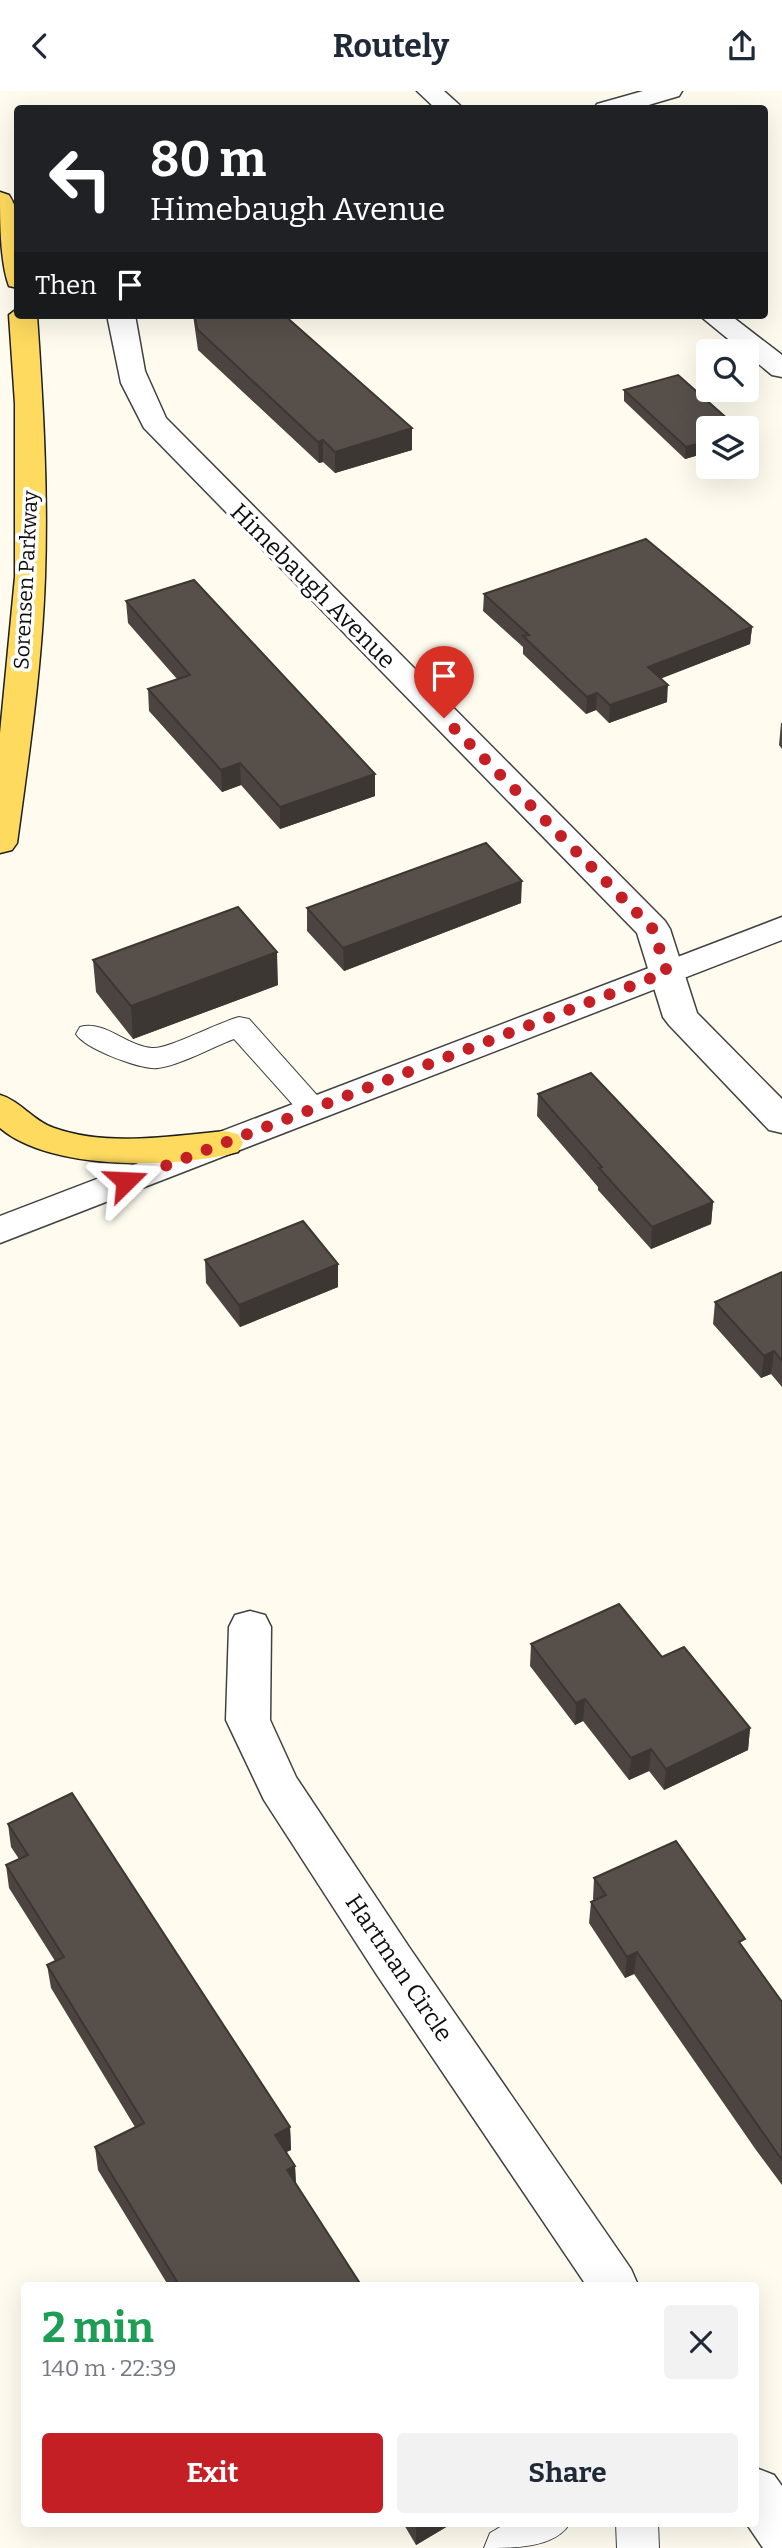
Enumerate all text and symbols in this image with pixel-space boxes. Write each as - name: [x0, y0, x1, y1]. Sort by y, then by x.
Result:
- icon: back: [21, 27, 59, 65]
- text: Routely: [333, 27, 449, 65]
- icon: share: [723, 27, 761, 65]
- text: 80 m: [150, 130, 266, 189]
- icon: left: [35, 133, 126, 224]
- text: Himebaugh Avenue: [150, 190, 445, 228]
- icon: arrive: [111, 266, 149, 304]
- text: Then: [35, 270, 97, 301]
- map controls: [696, 339, 759, 479]
- button: search: [696, 339, 759, 402]
- button: layers: [696, 416, 759, 479]
- street label: Sorensen Parkway: [8, 489, 44, 670]
- street label: Himebaugh Avenue: [225, 498, 401, 674]
- pin: [414, 646, 474, 718]
- icon: arrive: [425, 657, 463, 695]
- position arrow: [89, 1144, 163, 1218]
- street label: Hartman Circle: [340, 1889, 458, 2047]
- text: 2 min: [42, 2303, 154, 2353]
- button: close: [664, 2305, 738, 2379]
- text: 140 m · 22:39: [42, 2354, 177, 2382]
- button: Exit: [42, 2433, 383, 2513]
- button: Share: [397, 2433, 738, 2513]

